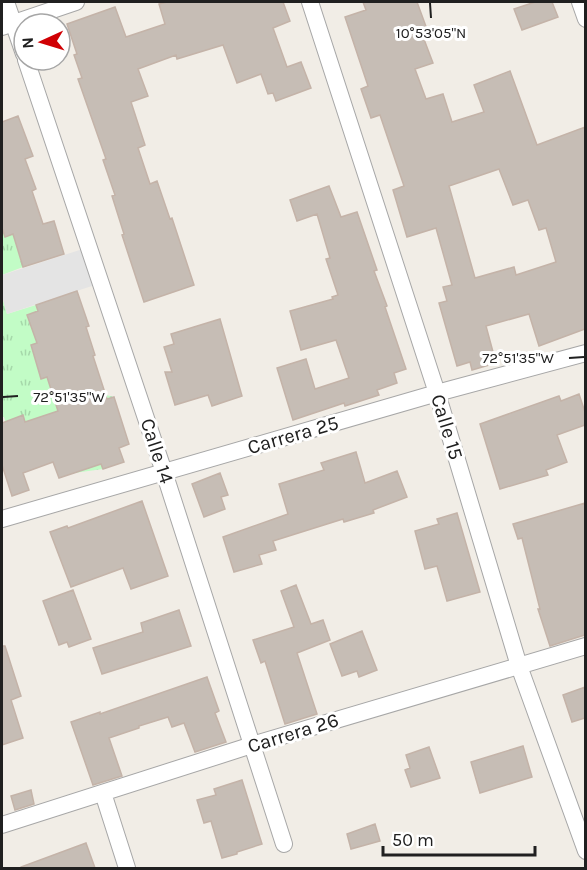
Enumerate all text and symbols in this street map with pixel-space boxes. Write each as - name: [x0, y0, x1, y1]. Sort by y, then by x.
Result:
- north arrow: [12, 12, 72, 72]
- text: 10°53'05"N: [396, 24, 466, 42]
- text: N: [18, 37, 37, 49]
- text: 72°51'35"W: [482, 349, 554, 367]
- text: 72°51'35"W: [33, 388, 105, 406]
- street label: Calle 15: [426, 391, 468, 463]
- street label: Carrera 25: [245, 411, 341, 459]
- street label: Calle 14: [136, 415, 178, 487]
- street label: Carrera 26: [245, 708, 341, 758]
- scale bar: [383, 819, 534, 857]
- text: 50 m: [392, 829, 434, 851]

